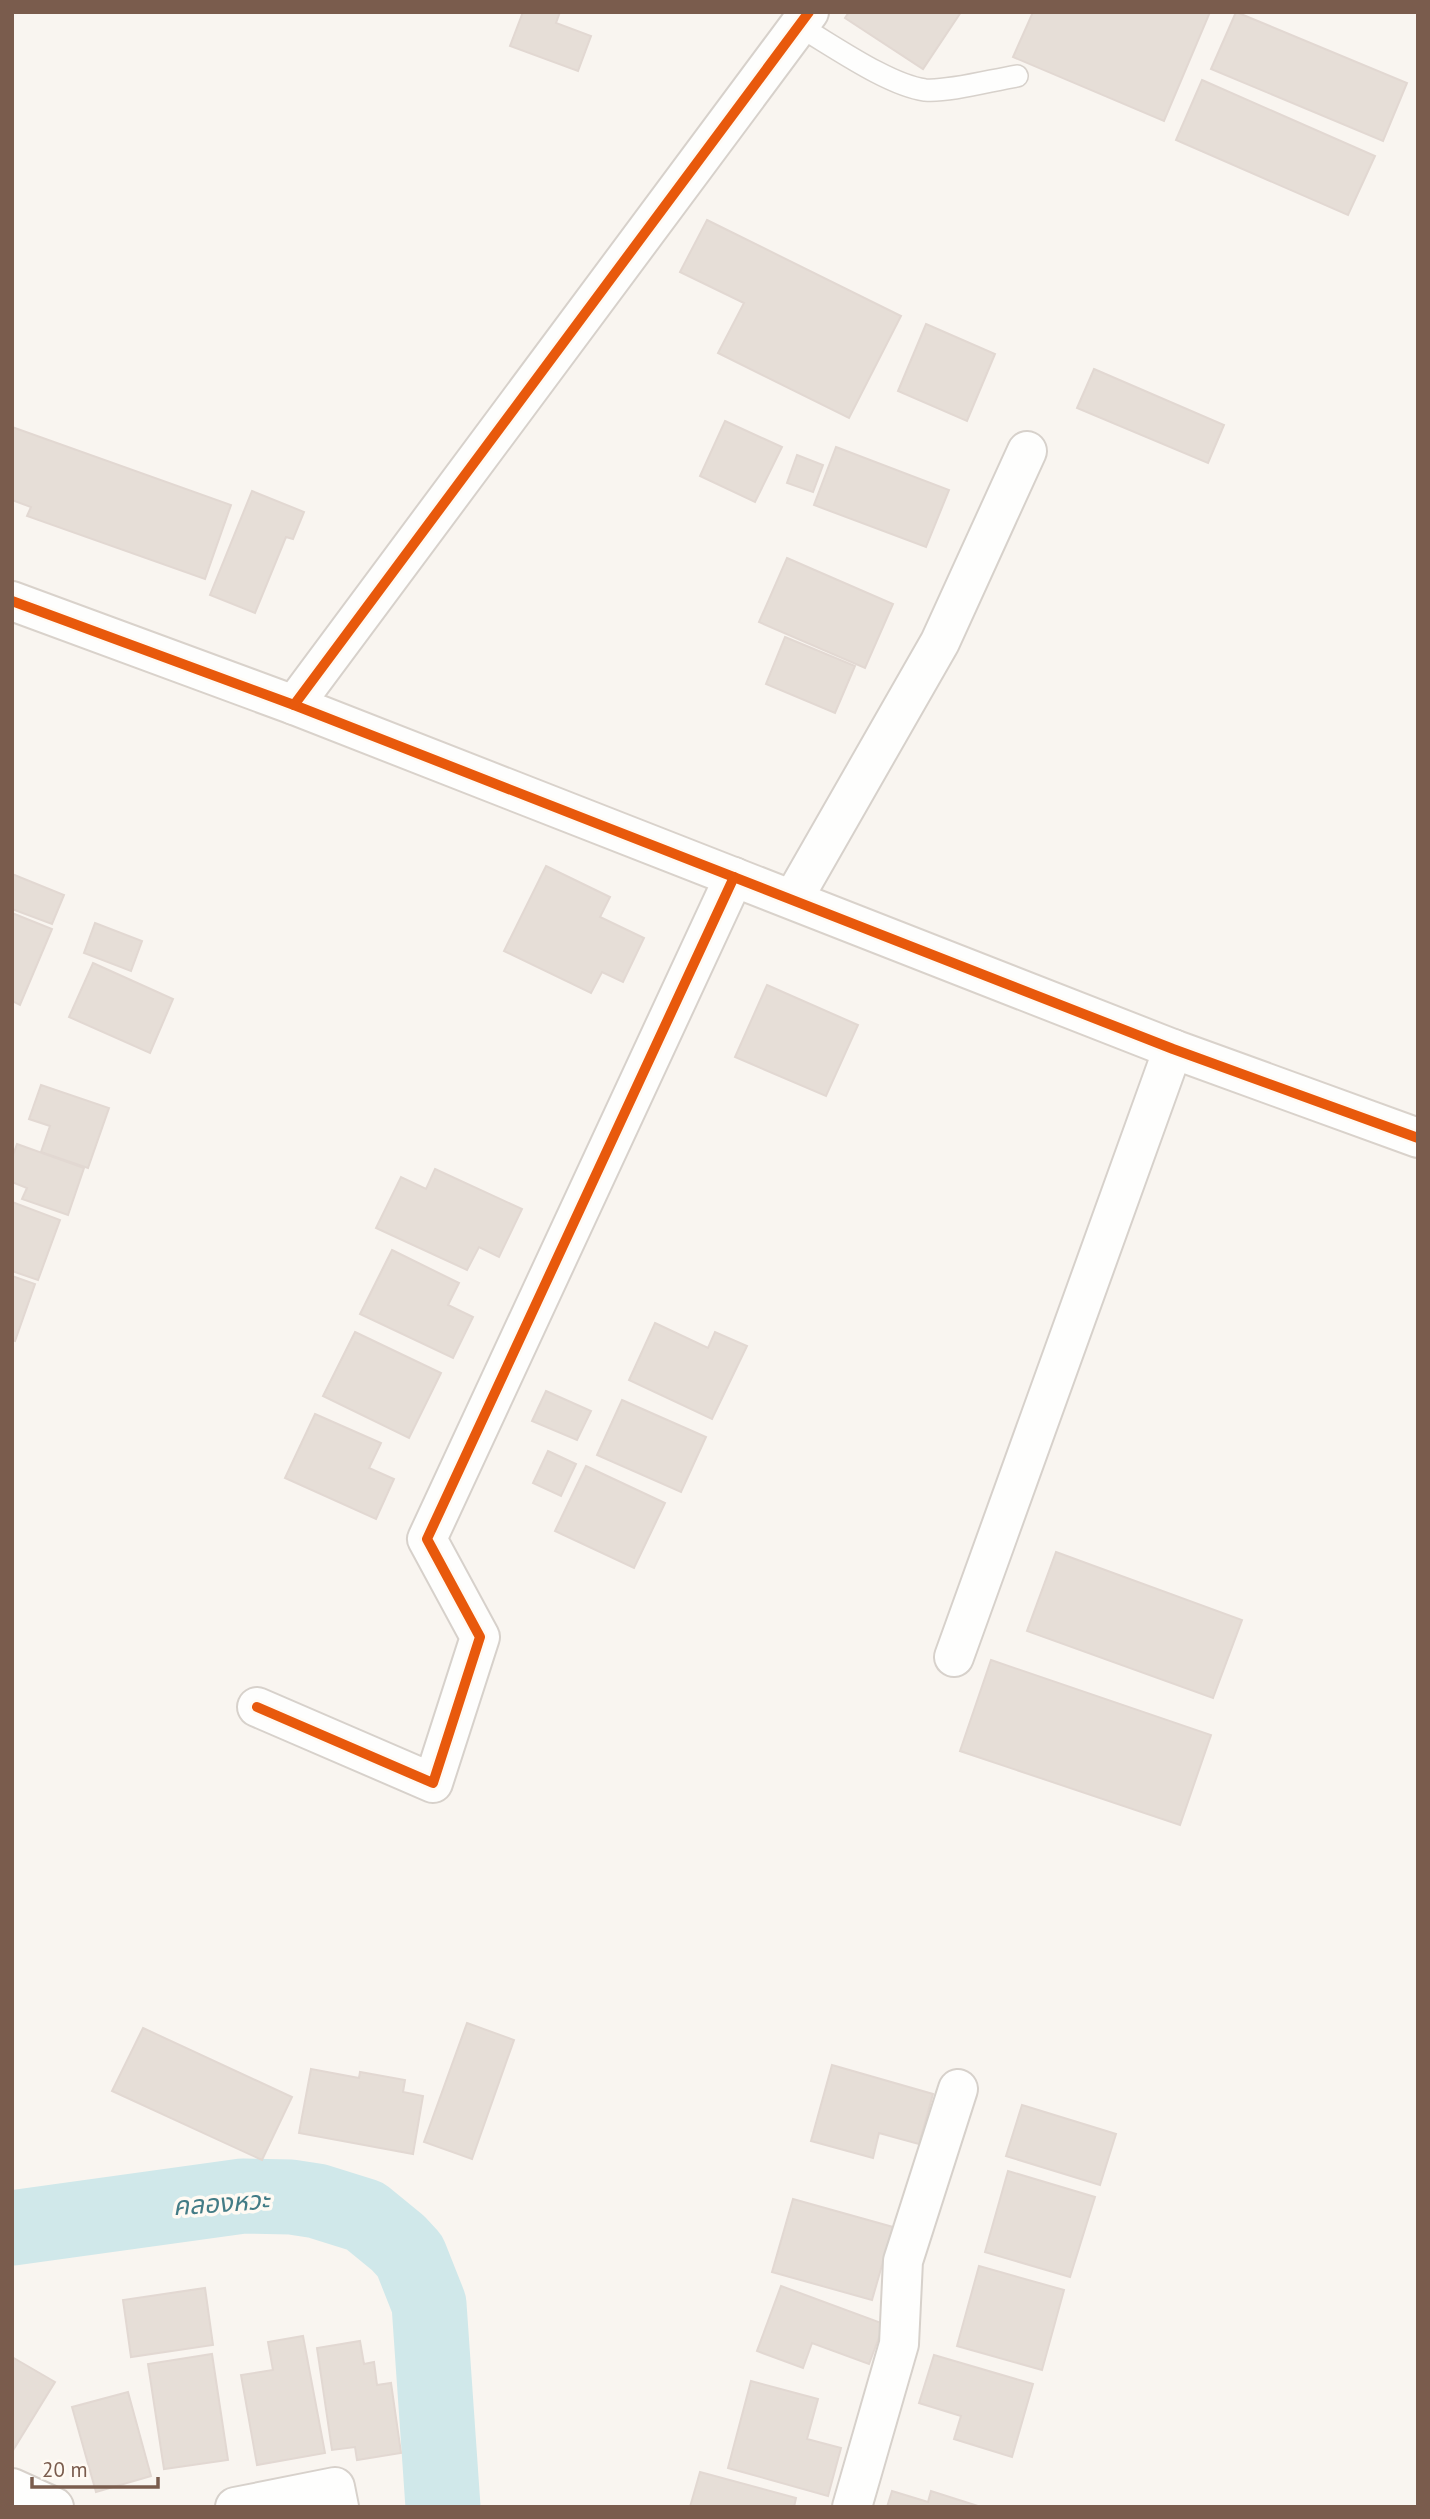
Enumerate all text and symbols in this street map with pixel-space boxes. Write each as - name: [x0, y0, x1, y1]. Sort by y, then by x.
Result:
- water label: คลองหวะ: [172, 2183, 272, 2222]
- scale bar: [32, 2446, 158, 2490]
- text: 20 m: [42, 2456, 88, 2483]

